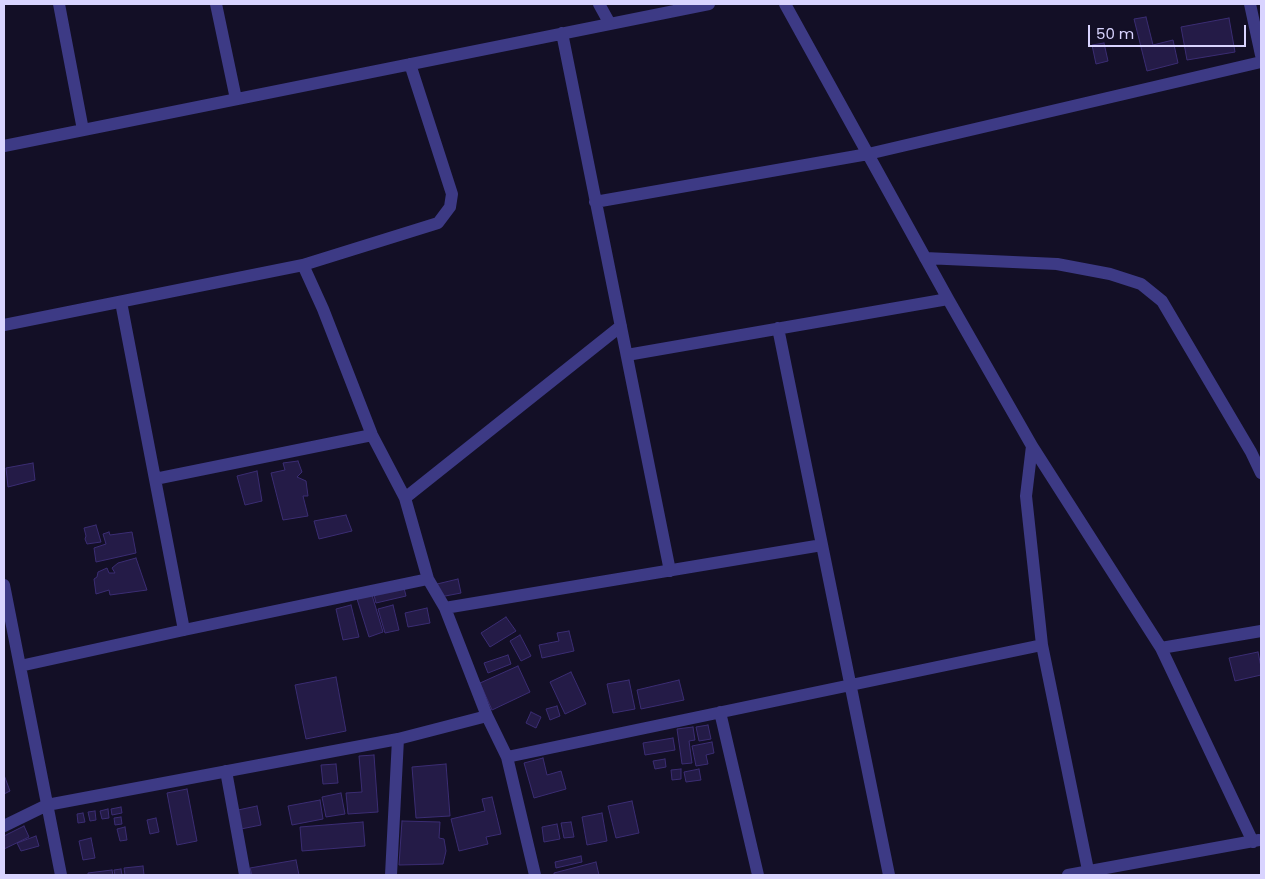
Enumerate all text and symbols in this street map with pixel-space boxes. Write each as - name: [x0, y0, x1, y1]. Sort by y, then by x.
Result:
- scale bar: [1090, 15, 1248, 47]
- text: 50 m: [1096, 23, 1134, 44]

